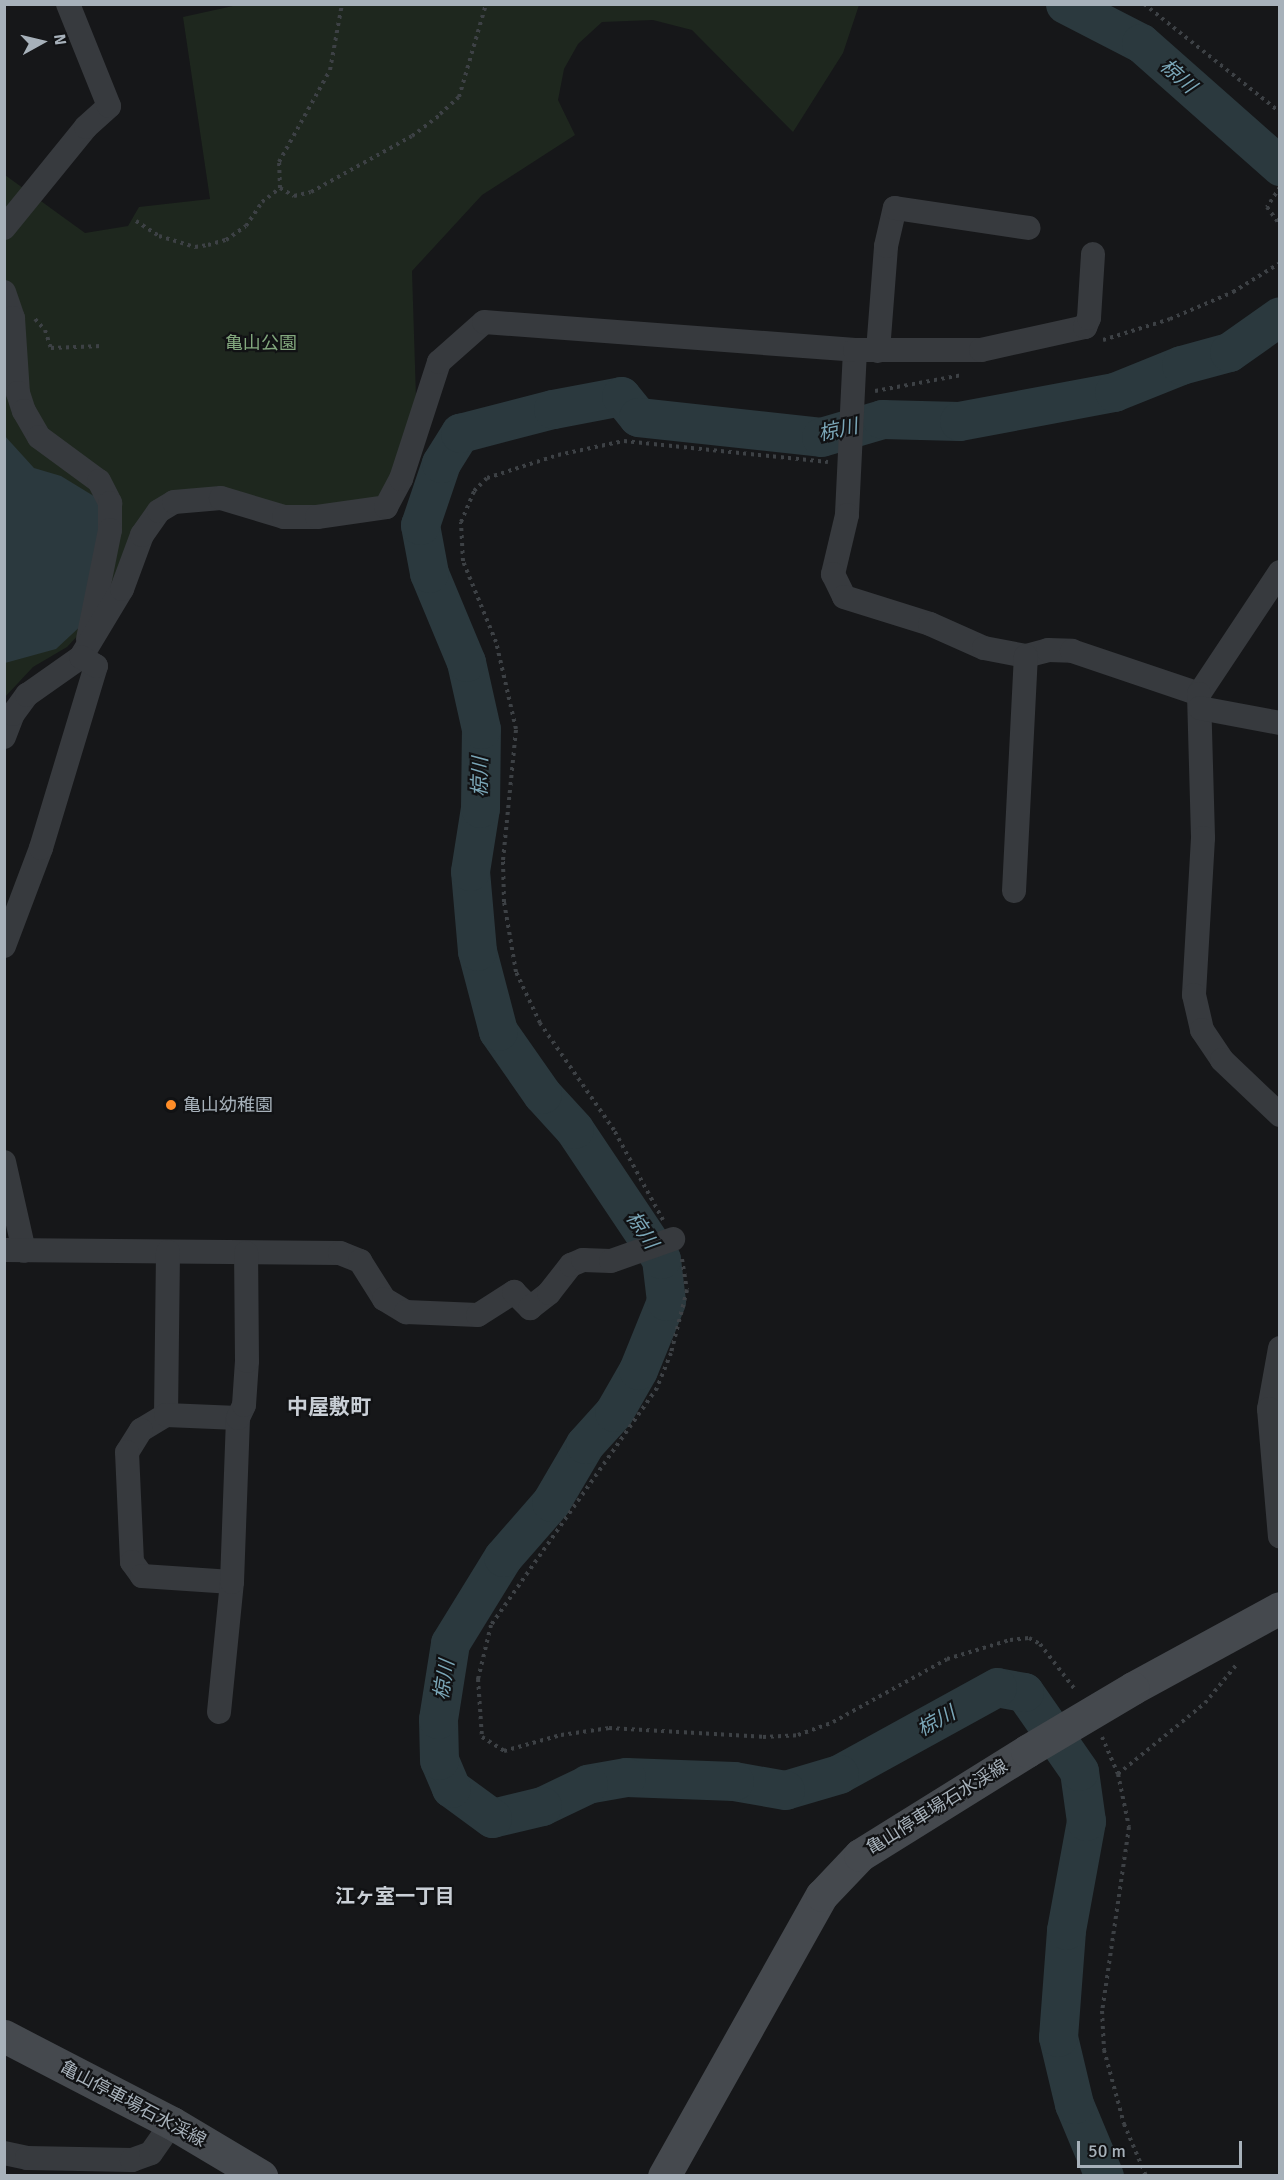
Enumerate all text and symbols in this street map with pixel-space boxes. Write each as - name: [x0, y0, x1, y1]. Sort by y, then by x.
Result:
- north arrow: [12, 12, 72, 72]
- text: N: [49, 33, 71, 46]
- water label: 椋川: [1155, 54, 1201, 98]
- park label: 亀山公園: [225, 332, 297, 354]
- water label: 椋川: [816, 414, 860, 446]
- water label: 椋川: [468, 757, 492, 797]
- place label: 亀山幼稚園: [183, 1094, 273, 1116]
- marker: 亀山幼稚園: [164, 1098, 178, 1112]
- water label: 椋川: [621, 1207, 663, 1253]
- district label: 中屋敷町: [287, 1394, 371, 1420]
- water label: 椋川: [429, 1658, 459, 1702]
- water label: 椋川: [913, 1701, 959, 1741]
- street label: 亀山停車場石水渓線: [863, 1755, 1011, 1859]
- district label: 江ヶ室一丁目: [335, 1884, 455, 1908]
- street label: 亀山停車場石水渓線: [56, 2056, 210, 2152]
- scale bar: [1080, 2129, 1245, 2167]
- text: 50 m: [1088, 2140, 1126, 2162]

